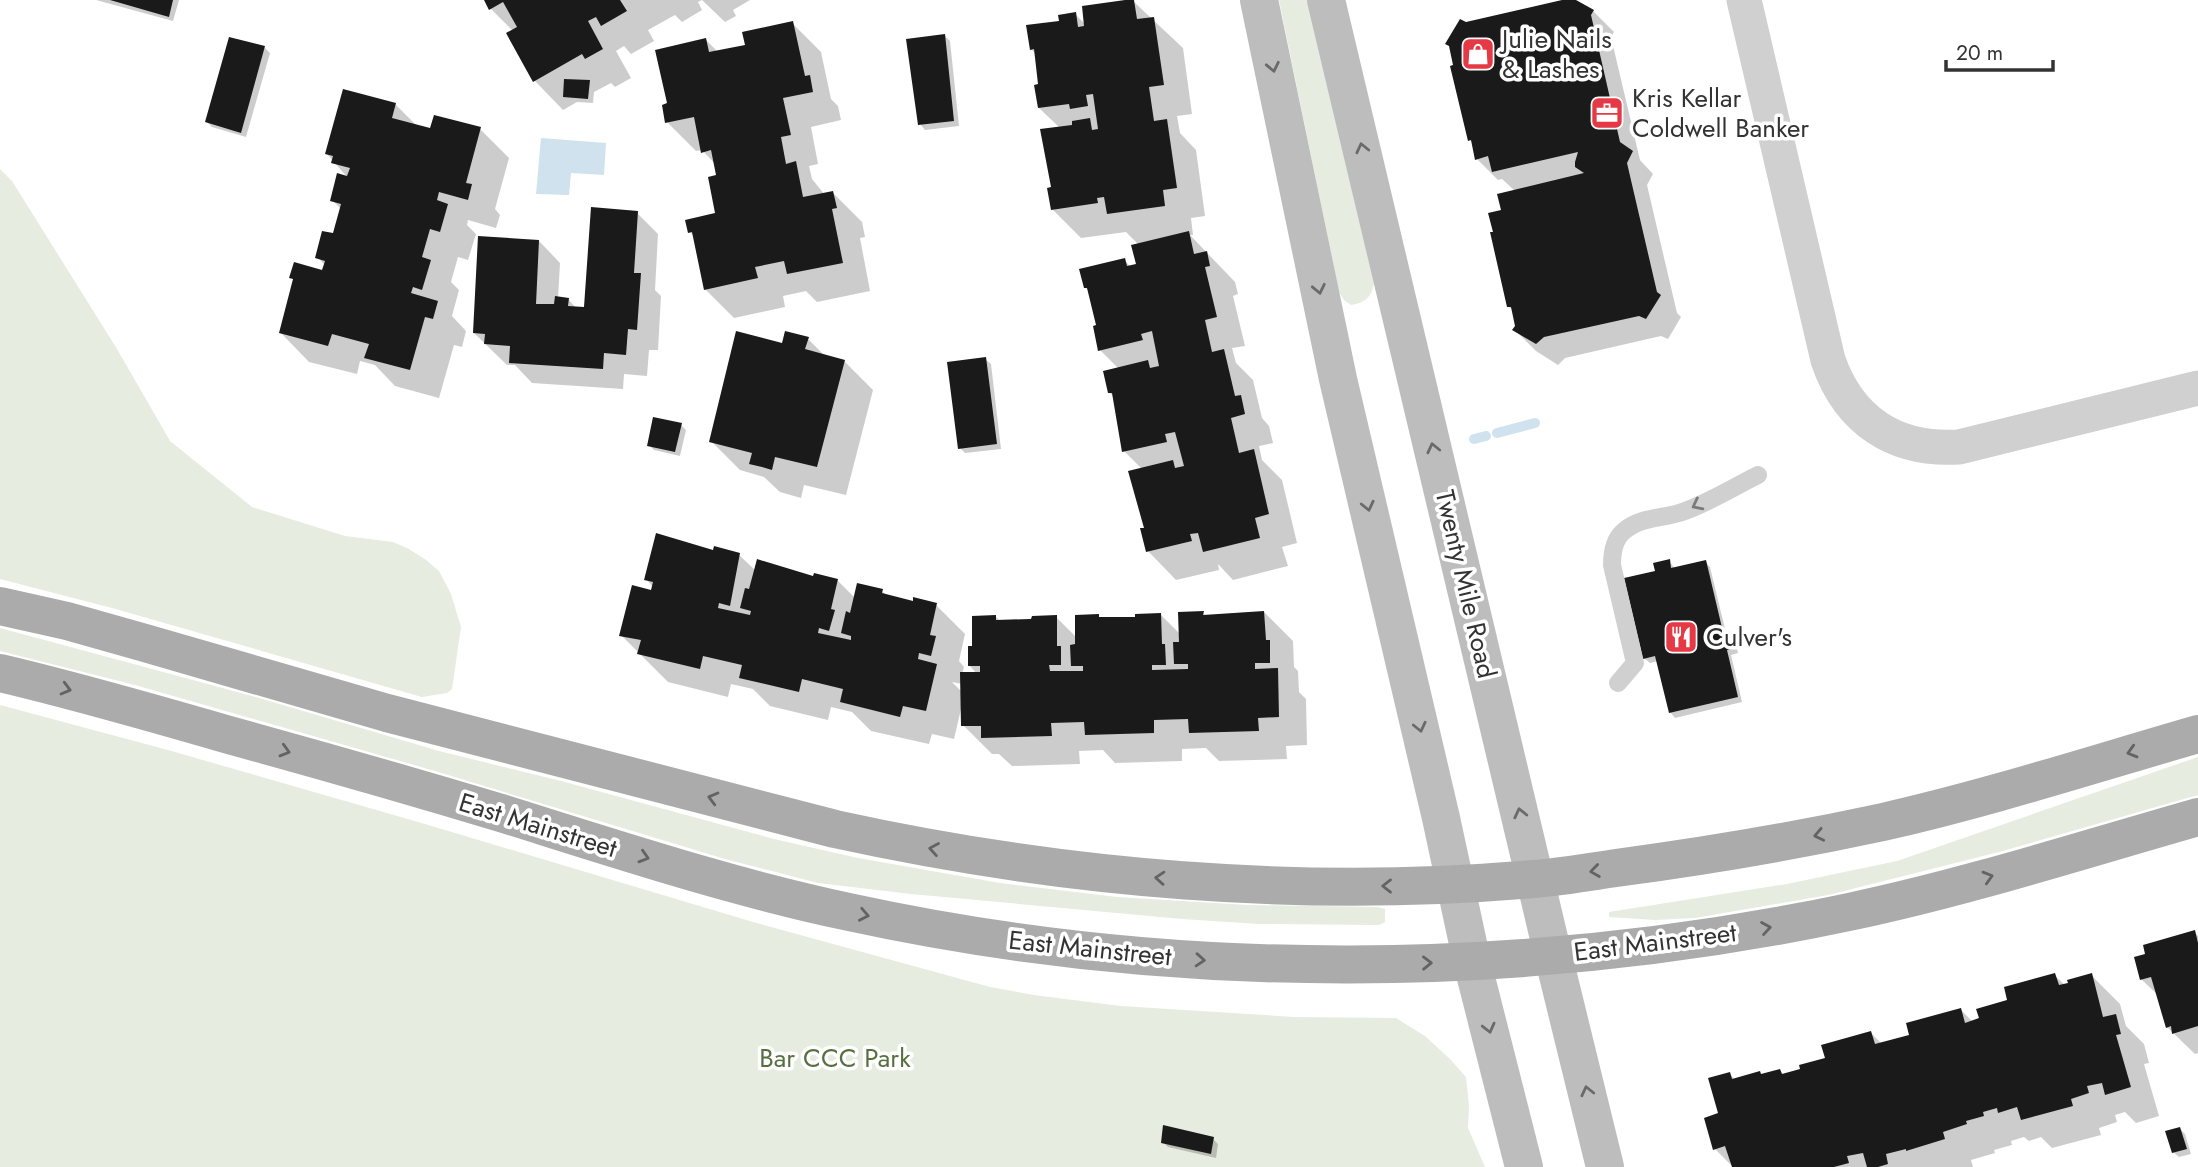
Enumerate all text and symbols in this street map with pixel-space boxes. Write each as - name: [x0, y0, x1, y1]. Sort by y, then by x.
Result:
- place label: Julie Nails & Lashes: [1499, 20, 1612, 88]
- scale bar: [1946, 28, 2053, 72]
- shop icon: Julie Nails & Lashes: [1459, 35, 1497, 73]
- text: 20 m: [1956, 38, 2003, 68]
- one-way arrow: [1264, 61, 1279, 73]
- place label: Kris Kellar Coldwell Banker: [1632, 79, 1809, 147]
- office icon: Kris Kellar Coldwell Banker: [1588, 94, 1626, 132]
- one-way arrow: [1356, 142, 1370, 154]
- one-way arrow: [1311, 283, 1326, 295]
- one-way arrow: [1427, 443, 1442, 455]
- street label: Twenty Mile Road: [1426, 486, 1506, 682]
- one-way arrow: [1692, 497, 1704, 511]
- one-way arrow: [1360, 500, 1374, 512]
- restaurant icon: Culver's: [1662, 618, 1700, 656]
- place label: Culver's: [1706, 618, 1792, 656]
- one-way arrow: [60, 681, 72, 695]
- one-way arrow: [1412, 721, 1426, 733]
- one-way arrow: [279, 742, 291, 757]
- one-way arrow: [2127, 744, 2139, 759]
- street label: East Mainstreet: [454, 783, 622, 867]
- one-way arrow: [707, 792, 719, 806]
- one-way arrow: [1514, 807, 1529, 819]
- one-way arrow: [1813, 827, 1825, 842]
- one-way arrow: [928, 842, 940, 857]
- one-way arrow: [638, 849, 650, 864]
- one-way arrow: [1589, 863, 1600, 878]
- one-way arrow: [1982, 870, 1994, 885]
- one-way arrow: [1154, 871, 1165, 886]
- one-way arrow: [1381, 878, 1392, 894]
- one-way arrow: [858, 907, 870, 922]
- street label: East Mainstreet: [1572, 913, 1739, 971]
- street label: East Mainstreet: [1007, 921, 1174, 976]
- one-way arrow: [1760, 921, 1772, 936]
- one-way arrow: [1194, 952, 1205, 967]
- one-way arrow: [1422, 955, 1433, 971]
- one-way arrow: [1481, 1022, 1495, 1034]
- park label: Bar CCC Park: [759, 1039, 911, 1077]
- one-way arrow: [1581, 1085, 1595, 1097]

